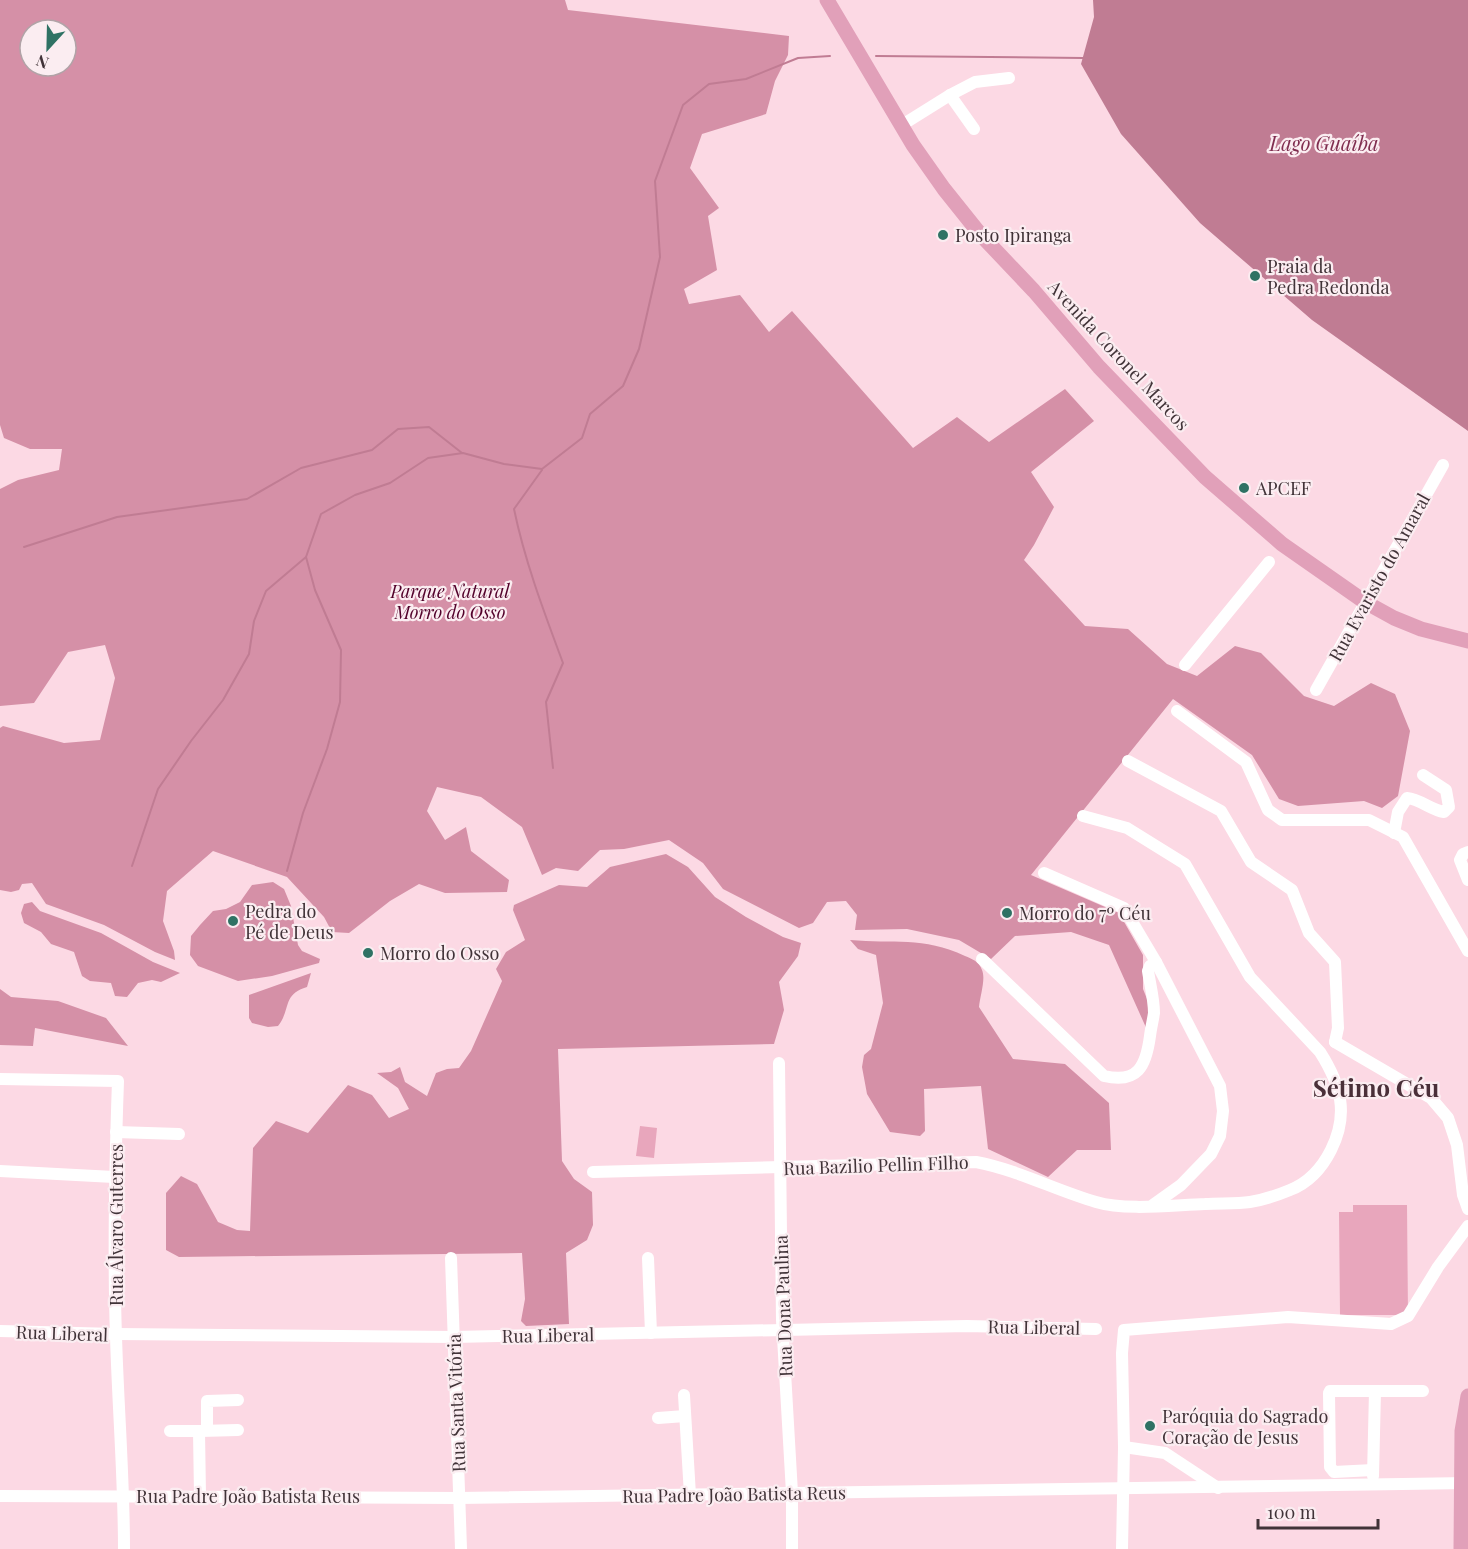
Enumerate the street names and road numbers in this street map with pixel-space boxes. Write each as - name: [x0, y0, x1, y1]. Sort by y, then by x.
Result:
- street label: Avenida Coronel Marcos: [1042, 274, 1195, 435]
- street label: Rua Evaristo do Amaral: [1323, 489, 1435, 665]
- street label: Rua Álvaro Guterres: [104, 1144, 128, 1306]
- street label: Rua Bazilio Pellin Filho: [783, 1150, 969, 1180]
- street label: Rua Dona Paulina: [769, 1235, 797, 1377]
- street label: Rua Liberal: [988, 1314, 1080, 1340]
- street label: Rua Liberal: [15, 1319, 109, 1347]
- street label: Rua Liberal: [502, 1322, 594, 1348]
- street label: Rua Santa Vitória: [442, 1333, 470, 1473]
- street label: Rua Padre João Batista Reus: [622, 1480, 846, 1508]
- street label: Rua Padre João Batista Reus: [136, 1484, 360, 1508]

